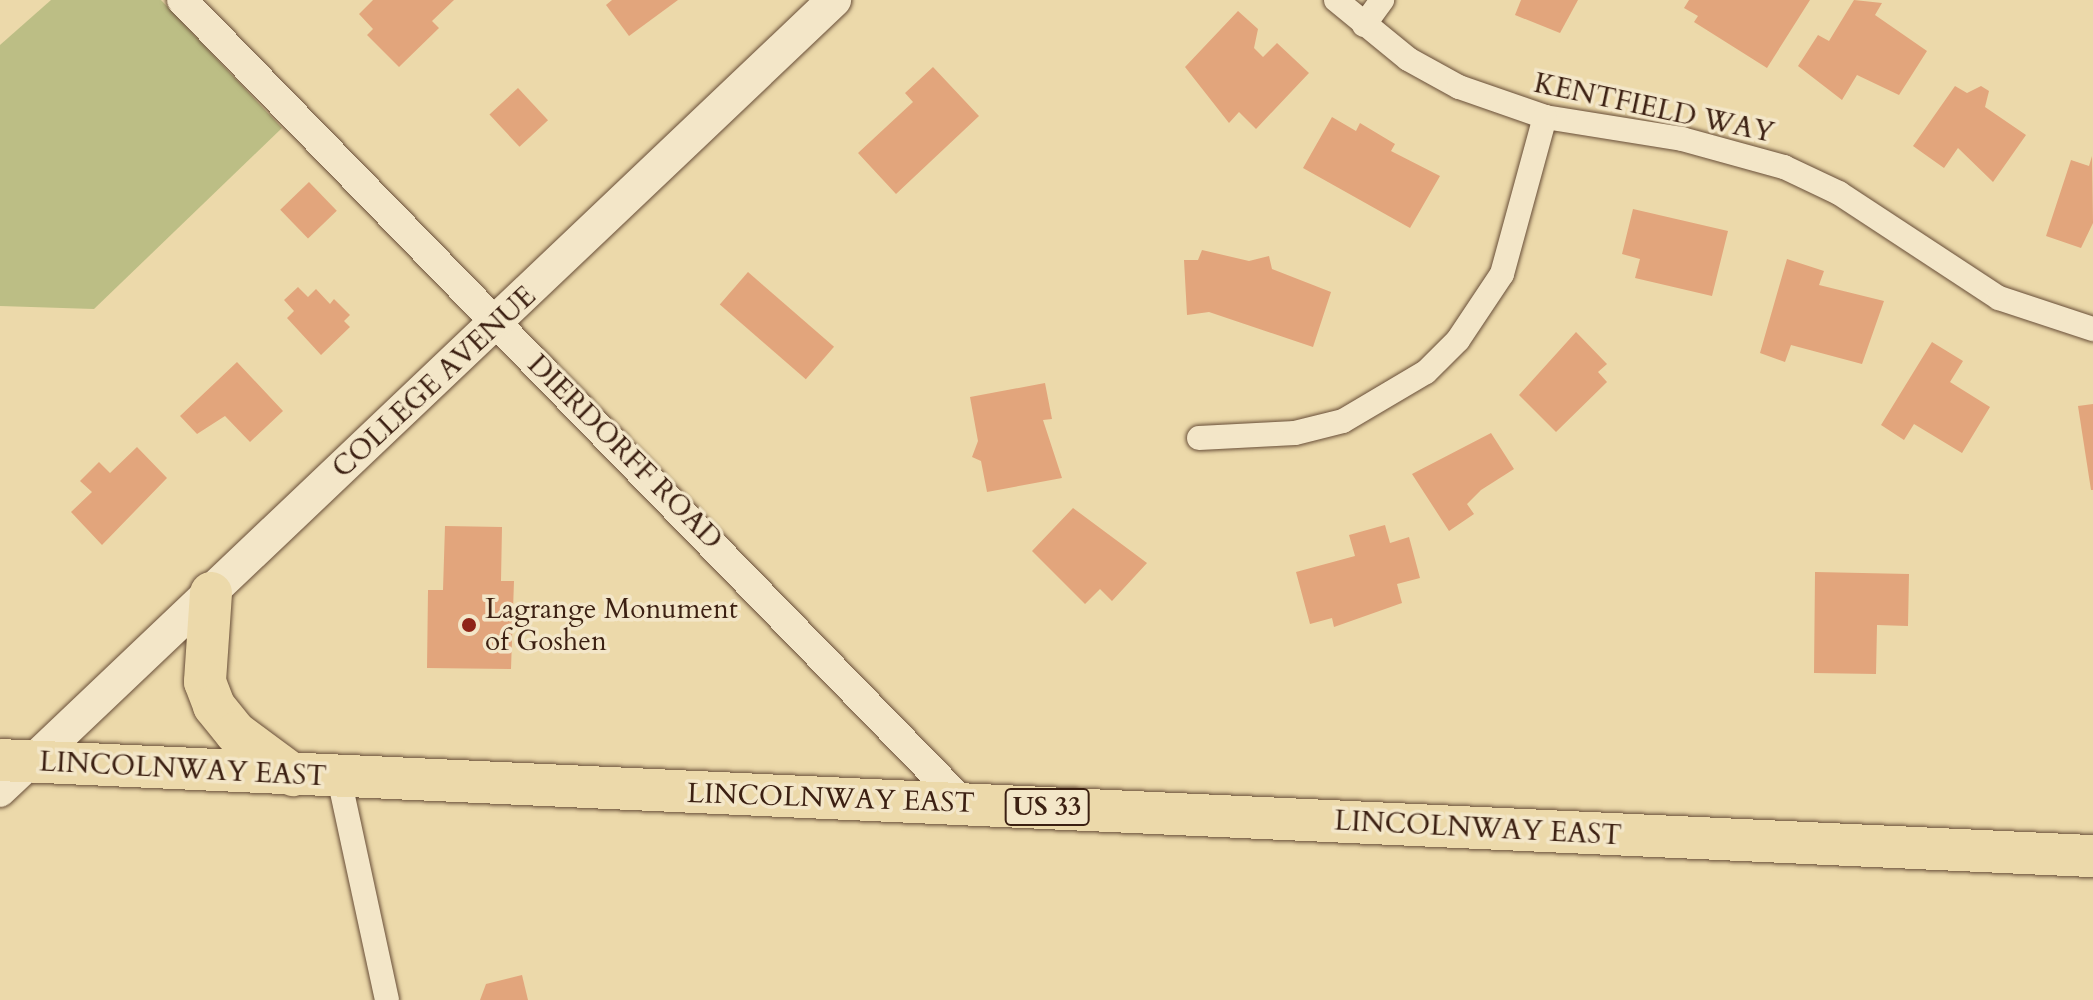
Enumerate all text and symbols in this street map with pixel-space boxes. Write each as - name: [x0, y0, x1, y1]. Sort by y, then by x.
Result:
- street label: KENTFIELD WAY: [1531, 66, 1777, 150]
- street label: COLLEGE AVENUE: [325, 279, 543, 485]
- street label: DIERDORFF ROAD: [521, 348, 729, 556]
- place label: Lagrange Monument of Goshen: [485, 592, 738, 658]
- marker: Lagrange Monument of Goshen: [460, 616, 478, 634]
- street label: LINCOLNWAY EAST: [38, 745, 328, 793]
- street label: LINCOLNWAY EAST: [687, 776, 975, 820]
- road number: US 33: [1003, 785, 1091, 829]
- street label: LINCOLNWAY EAST: [1333, 804, 1623, 852]

